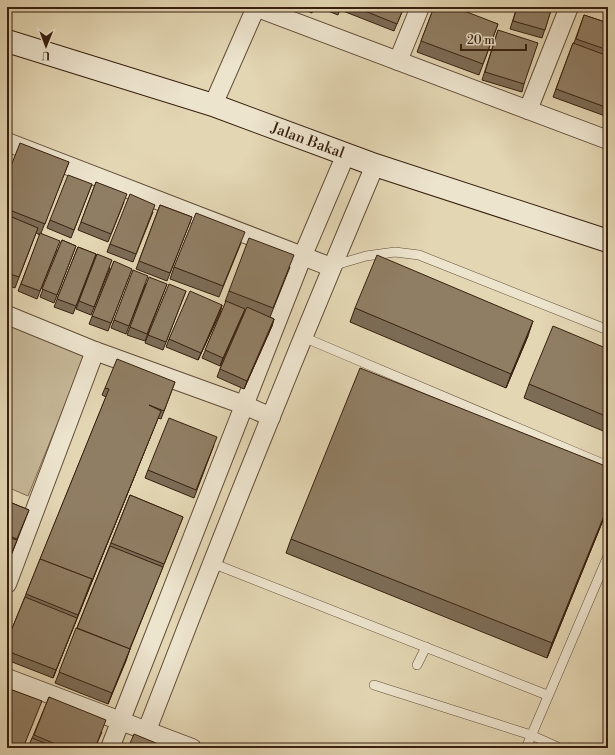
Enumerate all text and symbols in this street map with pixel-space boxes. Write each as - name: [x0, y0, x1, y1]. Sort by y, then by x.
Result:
- north arrow: [26, 26, 66, 66]
- scale bar: [461, 26, 526, 52]
- text: 20 m: [467, 33, 495, 48]
- text: U: [41, 48, 50, 62]
- street label: Jalan Bakal: [268, 118, 348, 163]

